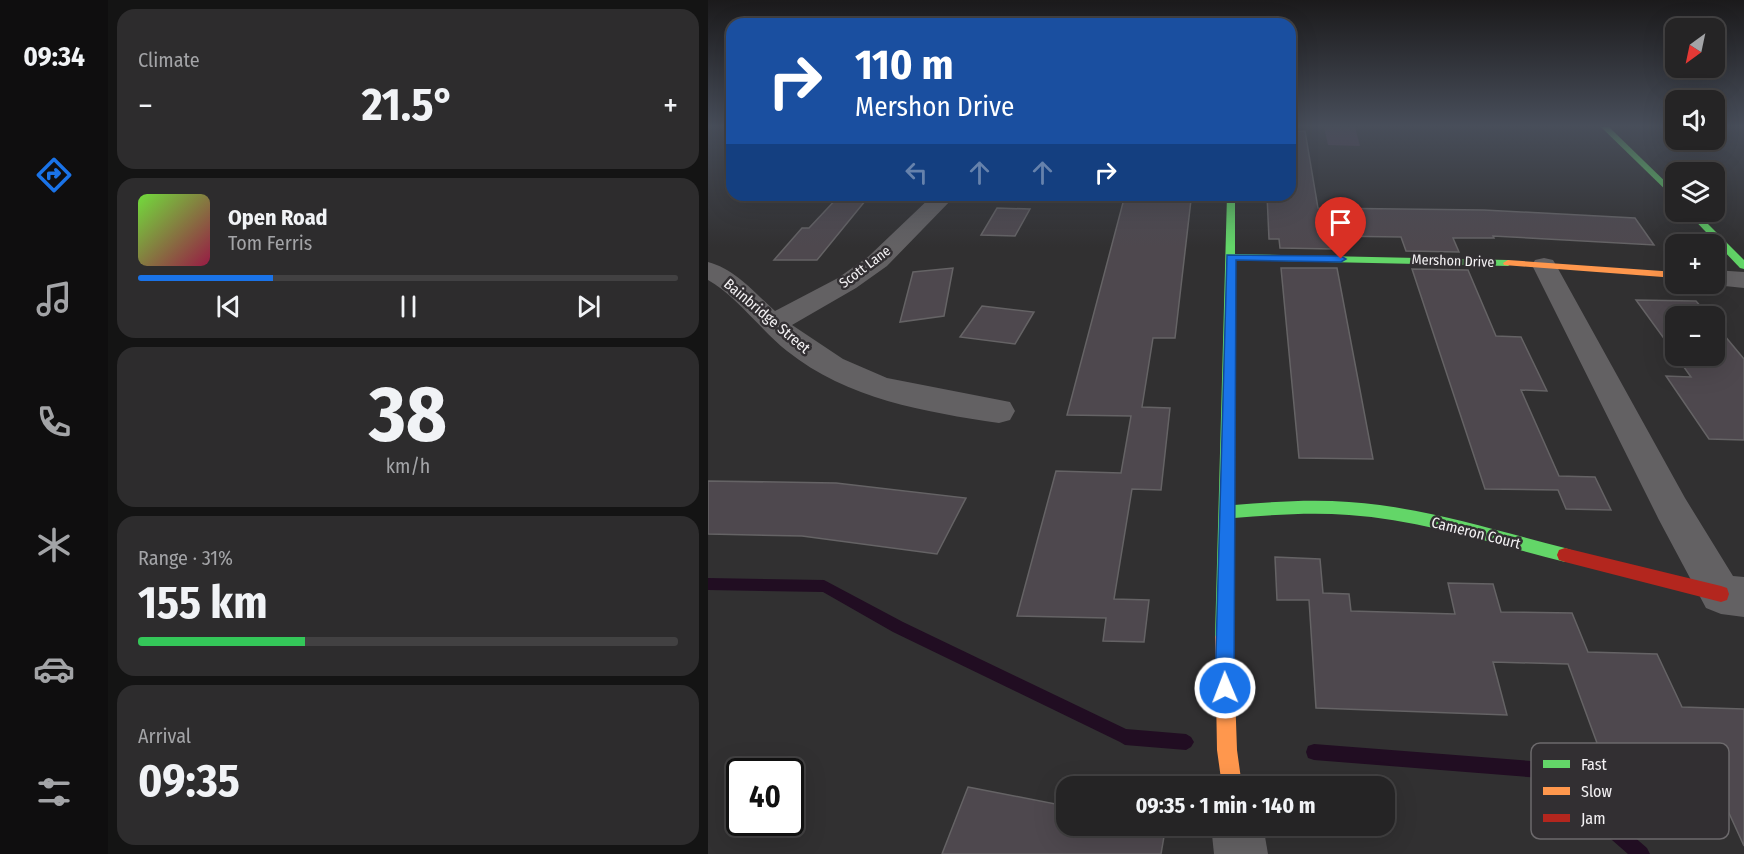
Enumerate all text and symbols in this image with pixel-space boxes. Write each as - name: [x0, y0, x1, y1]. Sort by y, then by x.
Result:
- north arrow: [1665, 18, 1725, 78]
- map controls: [1665, 18, 1725, 366]
- text: 110 m: [855, 40, 954, 90]
- text: 09:34: [23, 41, 85, 73]
- icon: right: [756, 42, 834, 120]
- text: Climate: [138, 48, 200, 72]
- text: 21.5°: [362, 78, 454, 132]
- text: −: [138, 86, 153, 126]
- text: +: [663, 86, 678, 126]
- button: sound: [1665, 90, 1725, 150]
- text: Mershon Drive: [855, 91, 1014, 123]
- icon: directions: [33, 154, 75, 196]
- icon: left: [900, 156, 933, 189]
- icon: ahead: [963, 156, 996, 189]
- icon: ahead: [1026, 156, 1059, 189]
- icon: right: [1089, 156, 1122, 189]
- button: layers: [1665, 162, 1725, 222]
- pin: [1315, 197, 1366, 259]
- text: Open Road: [228, 204, 328, 231]
- icon: arrive: [1324, 206, 1357, 239]
- text: Tom Ferris: [228, 231, 312, 255]
- button: +: [1665, 234, 1725, 294]
- street label: Scott Lane: [836, 242, 894, 292]
- street label: Mershon Drive: [1411, 251, 1495, 271]
- street label: Bainbridge Street: [720, 275, 814, 357]
- icon: music: [33, 278, 75, 320]
- icon: previous: [212, 290, 245, 323]
- icon: pause: [392, 290, 425, 323]
- icon: next: [572, 290, 605, 323]
- button: −: [1665, 306, 1725, 366]
- text: 38: [369, 368, 447, 462]
- icon: phone: [33, 401, 75, 443]
- text: km/h: [386, 454, 430, 478]
- street label: Cameron Court: [1430, 513, 1522, 553]
- icon: climate: [33, 524, 75, 566]
- text: Range · 31%: [138, 546, 233, 570]
- text: 155 km: [138, 576, 268, 630]
- icon: car: [33, 648, 75, 690]
- position arrow: [1193, 656, 1257, 720]
- text: Arrival: [138, 724, 191, 748]
- legend: [1531, 743, 1729, 839]
- text: 09:35: [138, 754, 240, 808]
- text: Fast: [1581, 755, 1608, 774]
- speed limit sign: 40: [726, 758, 804, 836]
- icon: filters: [33, 771, 75, 813]
- text: Slow: [1581, 782, 1612, 801]
- text: 09:35 · 1 min · 140 m: [1135, 792, 1316, 819]
- text: Jam: [1581, 809, 1606, 828]

